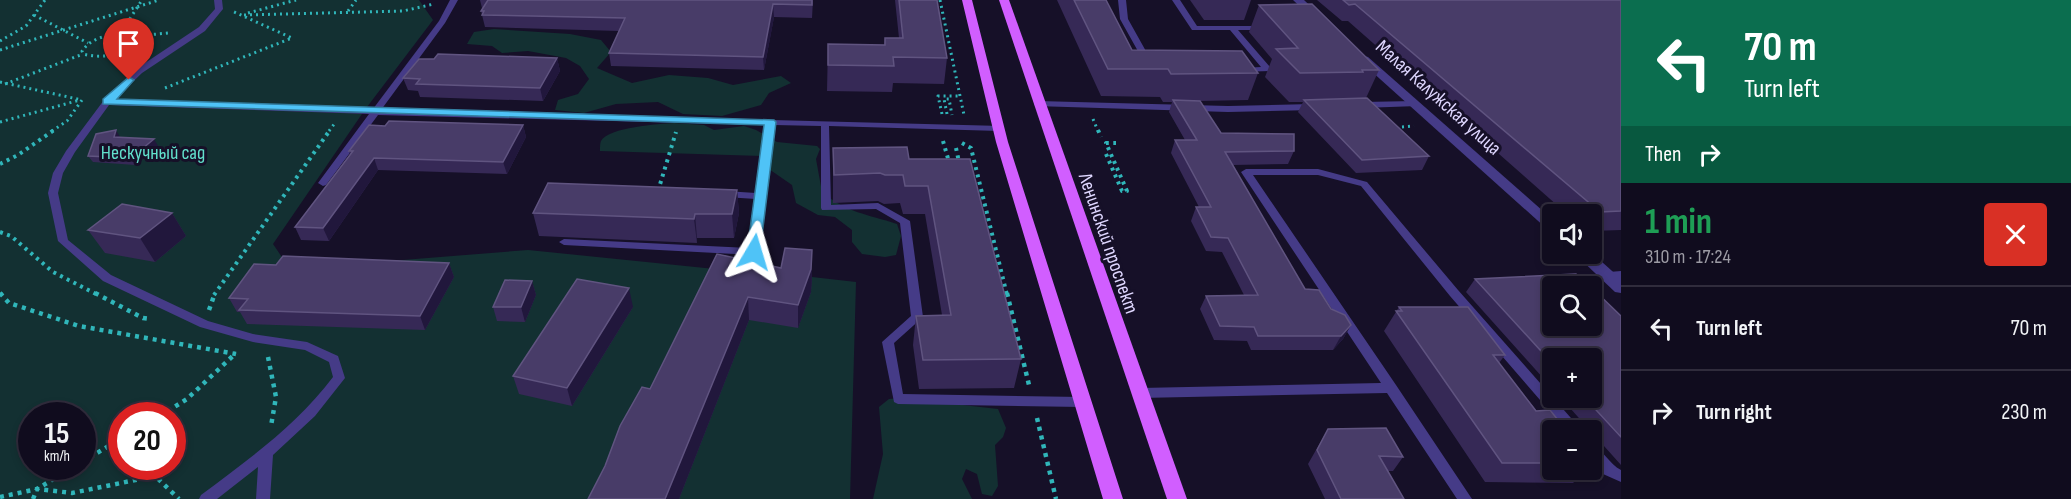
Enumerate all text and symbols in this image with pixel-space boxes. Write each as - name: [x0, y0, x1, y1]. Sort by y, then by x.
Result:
- pin: [103, 18, 154, 80]
- text: 70 m: [1744, 22, 1817, 73]
- icon: left: [1645, 24, 1723, 102]
- icon: arrive: [112, 27, 145, 60]
- street label: Малая Калужская улица: [1371, 35, 1506, 160]
- text: Turn left: [1744, 73, 1820, 105]
- icon: right: [1693, 138, 1726, 171]
- park label: Нескучный сад: [101, 141, 205, 165]
- text: Then: [1645, 141, 1681, 168]
- street label: Ленинский проспект: [1072, 169, 1143, 317]
- text: 1 min: [1645, 201, 1712, 244]
- button: close: [1984, 203, 2047, 266]
- map controls: [1542, 204, 1602, 480]
- button: sound: [1542, 204, 1602, 264]
- position arrow: [722, 220, 786, 284]
- text: 310 m · 17:24: [1645, 245, 1731, 269]
- button: search: [1542, 276, 1602, 336]
- icon: left: [1645, 312, 1678, 345]
- text: Turn left: [1696, 315, 1762, 342]
- text: 70 m: [2011, 315, 2047, 342]
- button: +: [1542, 348, 1602, 408]
- icon: right: [1645, 396, 1678, 429]
- text: Turn right: [1696, 399, 1772, 426]
- text: 230 m: [2001, 399, 2047, 426]
- speed limit sign: 20: [108, 402, 186, 480]
- text: 15: [45, 416, 70, 452]
- button: −: [1542, 420, 1602, 480]
- text: km/h: [44, 447, 70, 466]

